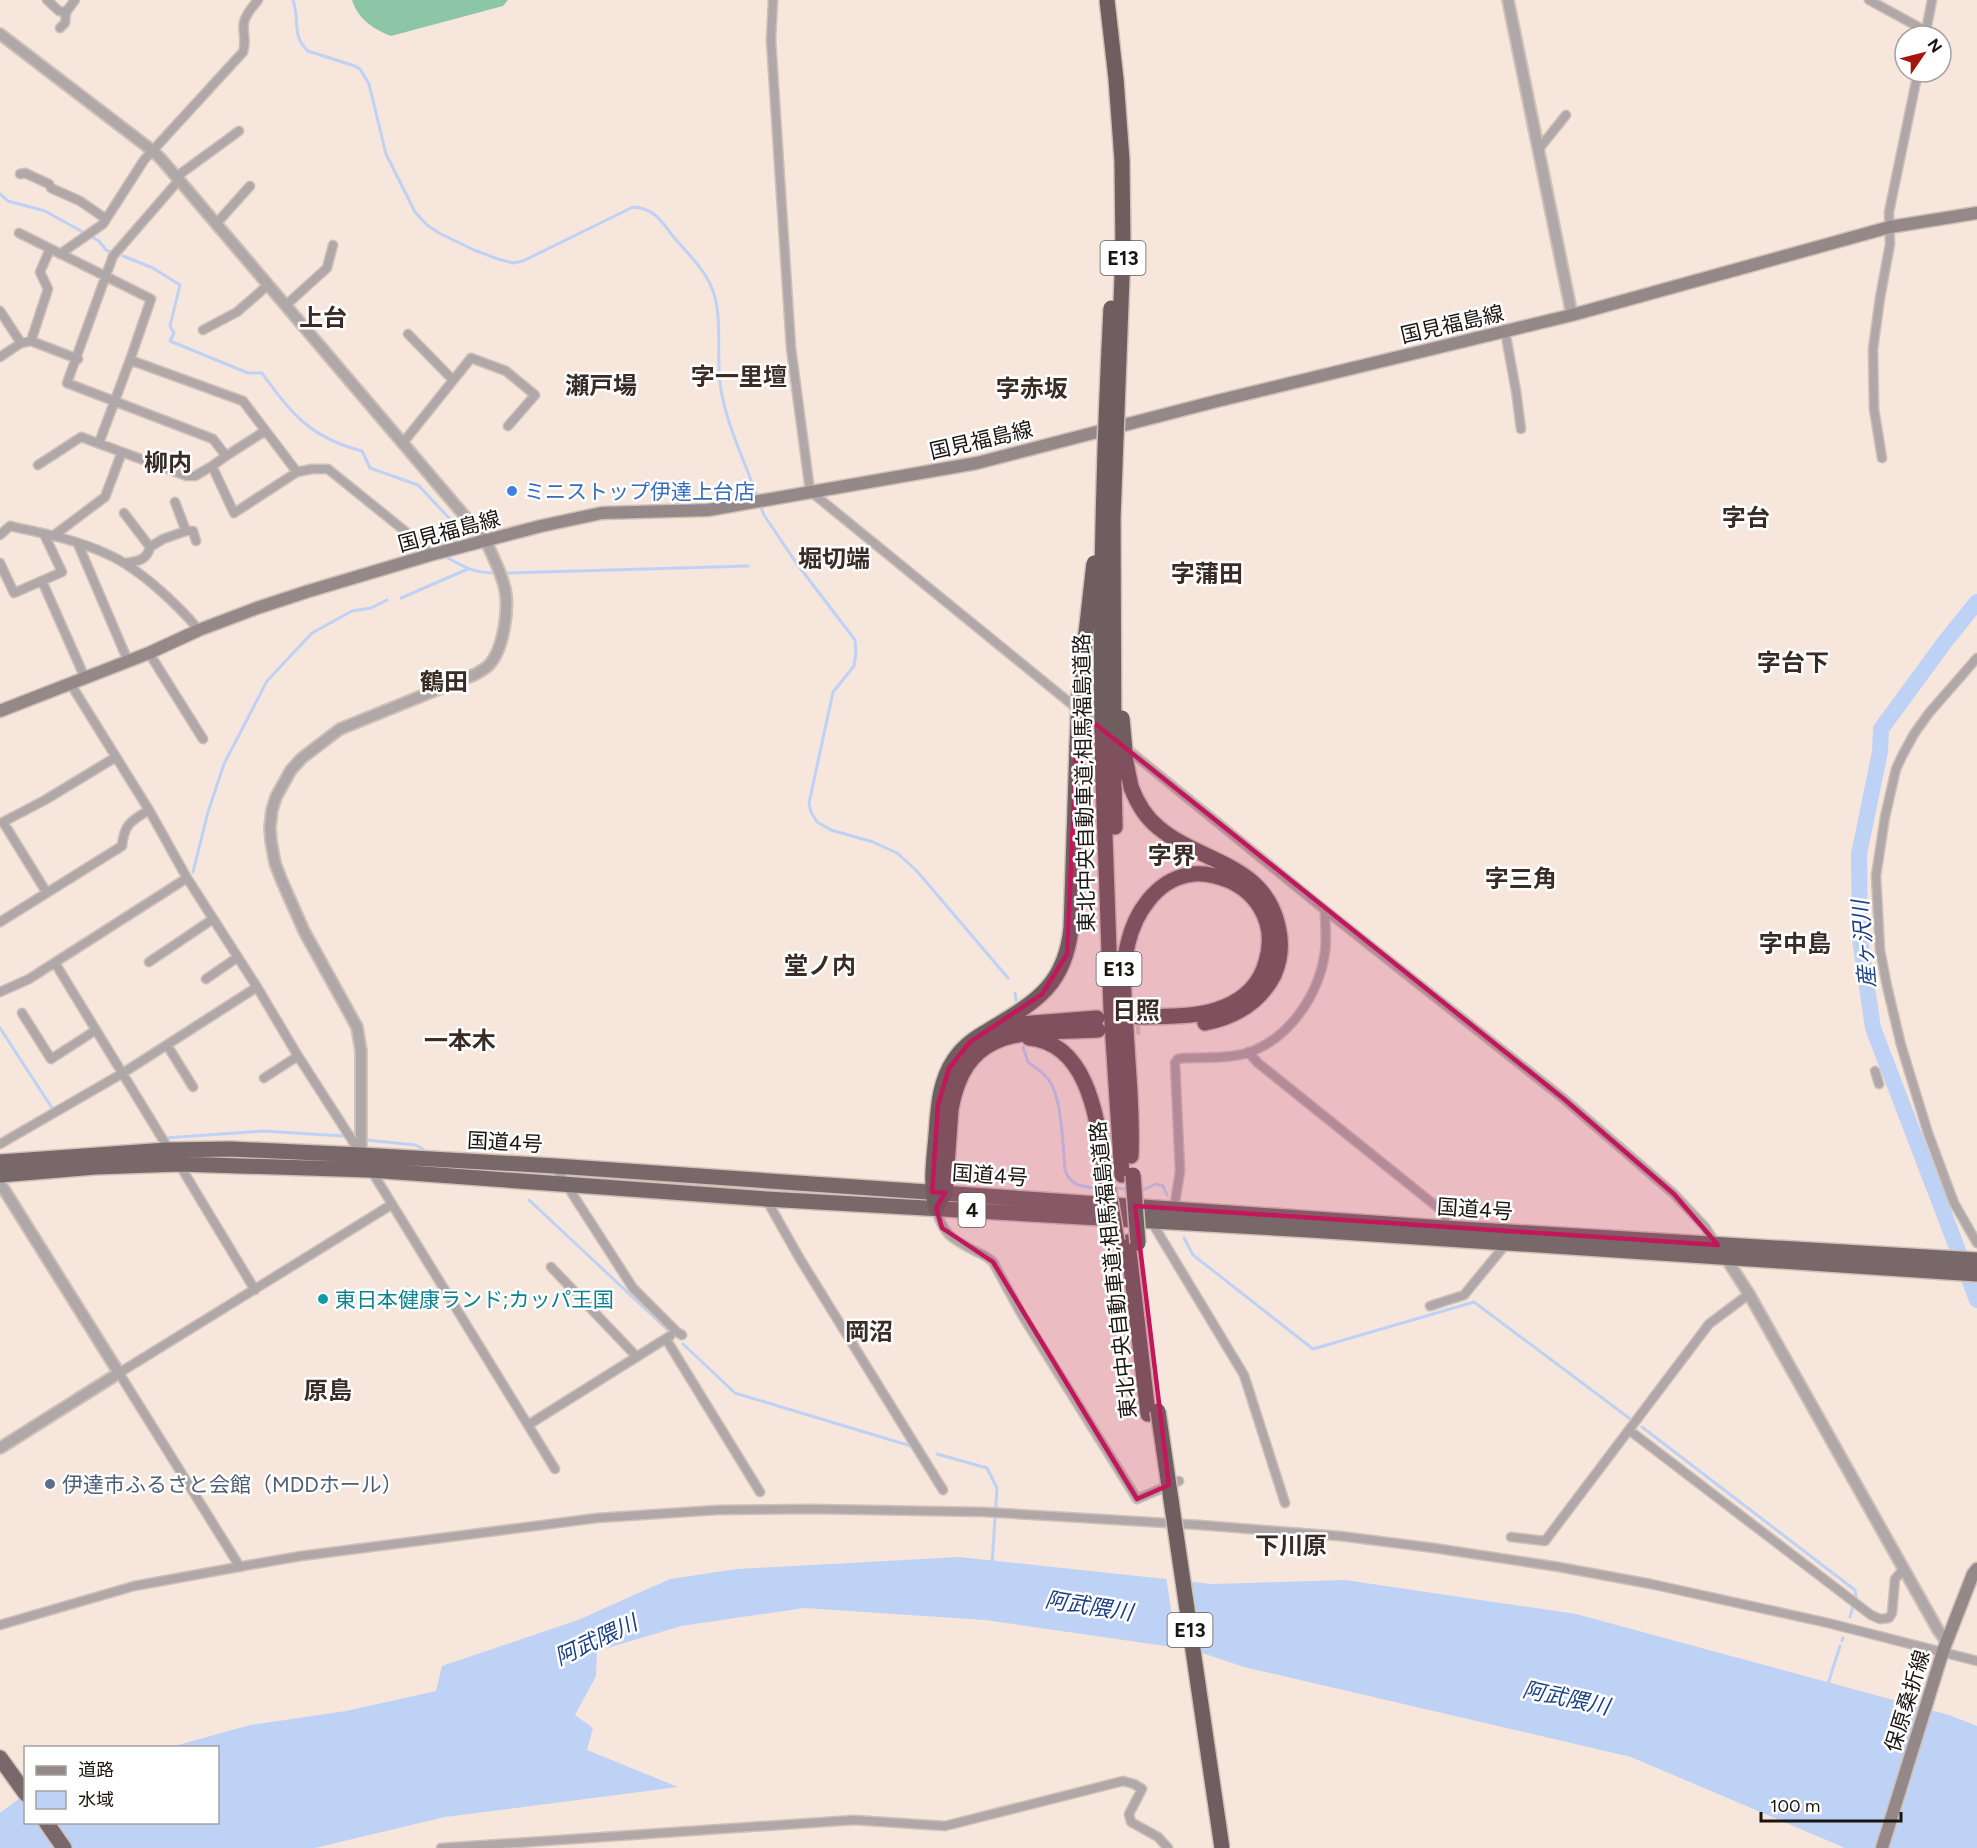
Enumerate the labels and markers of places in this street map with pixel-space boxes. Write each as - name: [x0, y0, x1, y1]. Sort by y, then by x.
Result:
- place label: ミニストップ伊達上台店: [524, 479, 755, 504]
- marker: ミニストップ伊達上台店: [505, 484, 519, 498]
- place label: 東日本健康ランド;カッパ王国: [335, 1287, 613, 1312]
- marker: 東日本健康ランド;カッパ王国: [316, 1292, 330, 1306]
- place label: 伊達市ふるさと会館（MDDホール）: [62, 1472, 403, 1497]
- marker: 伊達市ふるさと会館（MDDホール）: [43, 1477, 57, 1491]

